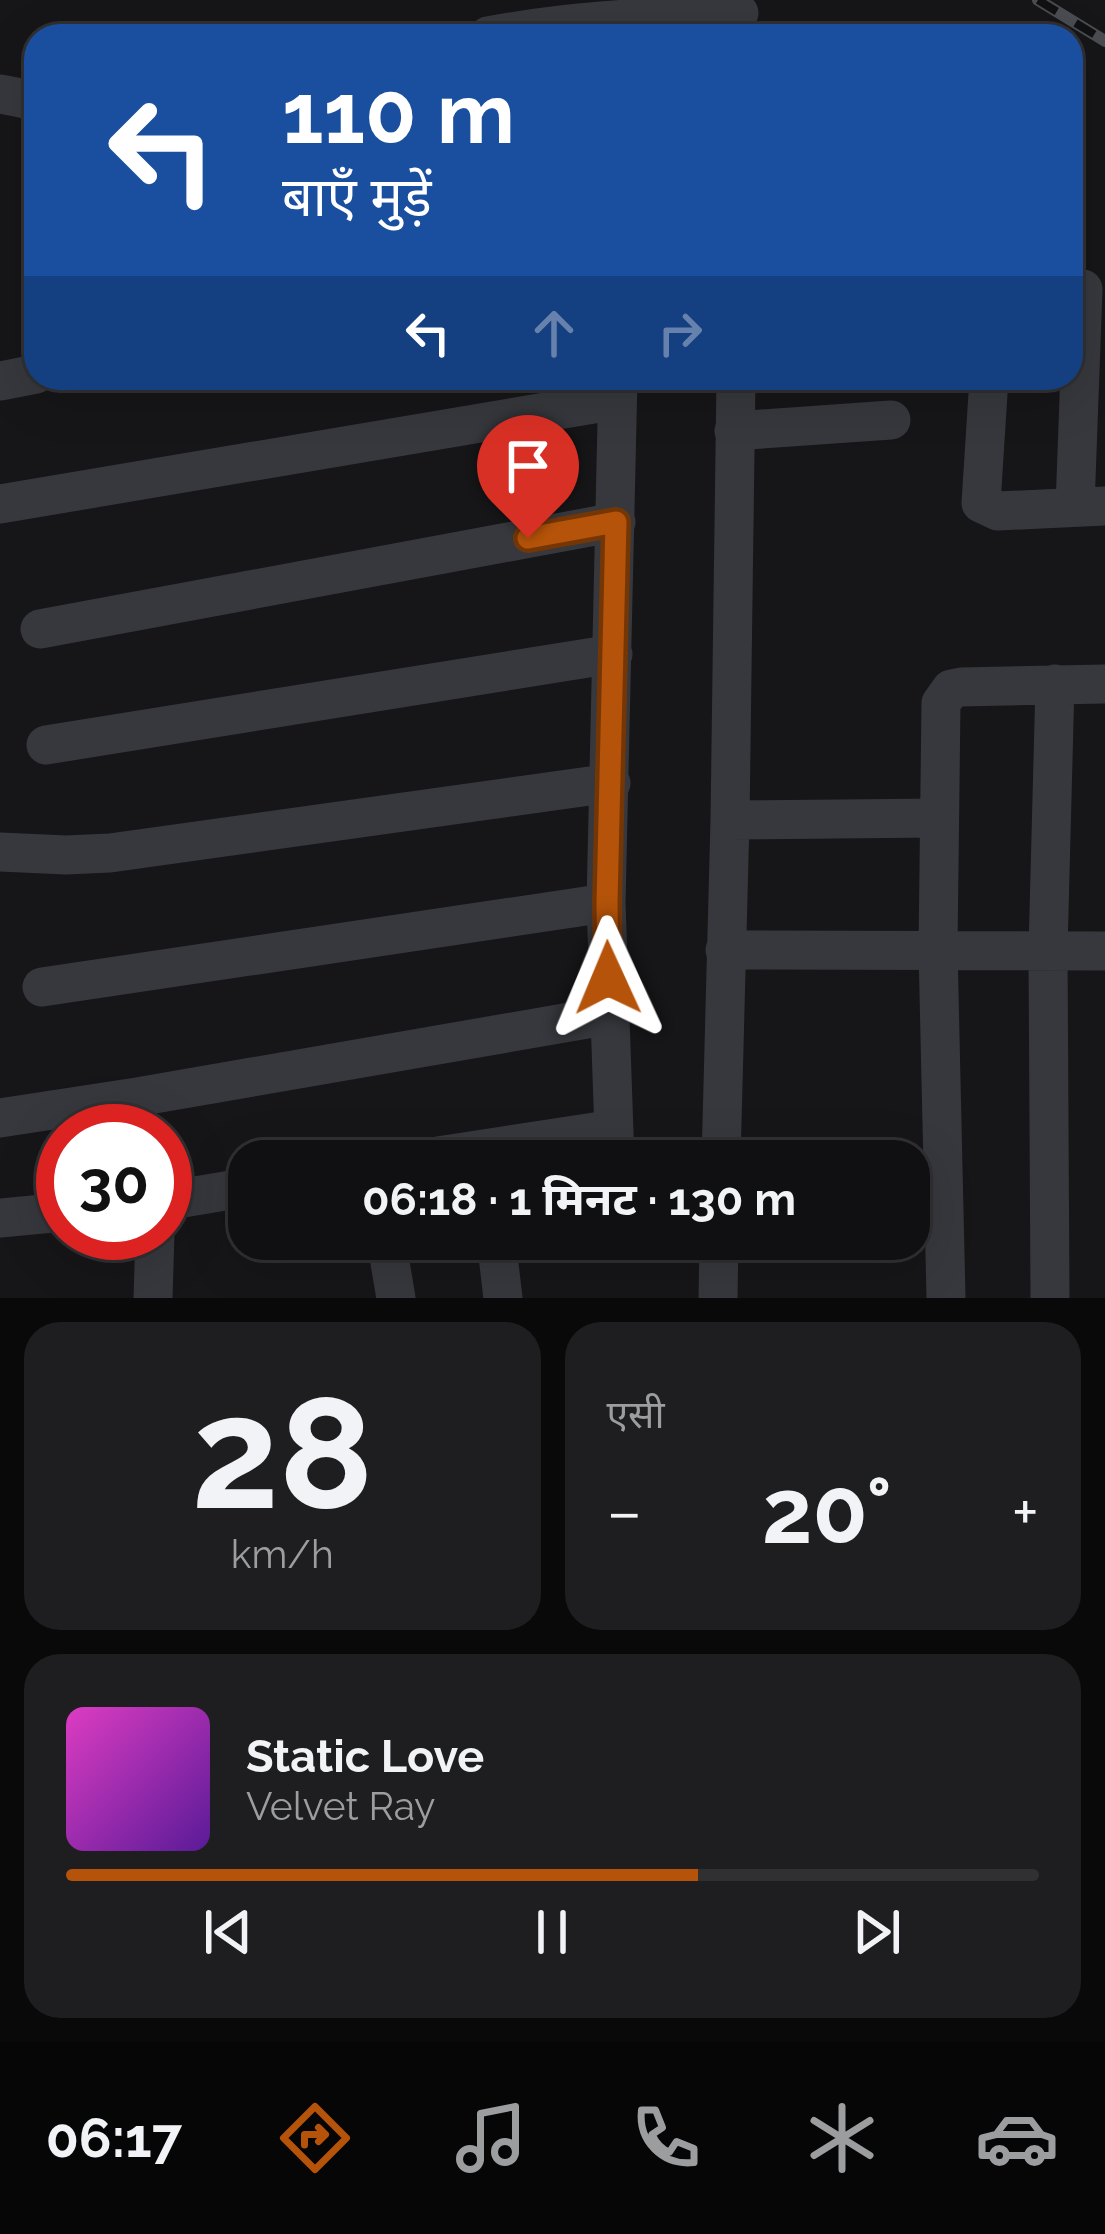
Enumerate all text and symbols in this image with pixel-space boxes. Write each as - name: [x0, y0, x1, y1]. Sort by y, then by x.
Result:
- text: 110 m: [282, 64, 515, 163]
- icon: left: [84, 72, 240, 228]
- text: बाएँ मुड़ें: [282, 165, 432, 229]
- icon: left: [395, 300, 461, 366]
- icon: ahead: [521, 300, 587, 366]
- icon: right: [647, 300, 713, 366]
- pin: [477, 415, 579, 538]
- icon: arrive: [495, 433, 561, 499]
- position arrow: [545, 915, 671, 1041]
- speed limit sign: 30: [36, 1104, 192, 1260]
- text: 06:18 · 1 मिनट · 130 m: [362, 1173, 796, 1226]
- text: 28: [191, 1361, 373, 1545]
- text: एसी: [607, 1391, 665, 1437]
- text: 20°: [762, 1458, 892, 1564]
- text: −: [607, 1473, 642, 1550]
- text: +: [1012, 1473, 1039, 1550]
- text: km/h: [231, 1531, 334, 1577]
- text: Static Love: [246, 1730, 484, 1783]
- text: Velvet Ray: [246, 1783, 435, 1829]
- icon: previous: [195, 1899, 261, 1965]
- icon: pause: [519, 1899, 585, 1965]
- icon: next: [844, 1899, 910, 1965]
- icon: directions: [273, 2096, 357, 2180]
- icon: music: [449, 2096, 533, 2180]
- icon: phone: [624, 2096, 708, 2180]
- icon: climate: [800, 2096, 884, 2180]
- icon: car: [975, 2096, 1059, 2180]
- text: 06:17: [46, 2106, 182, 2170]

